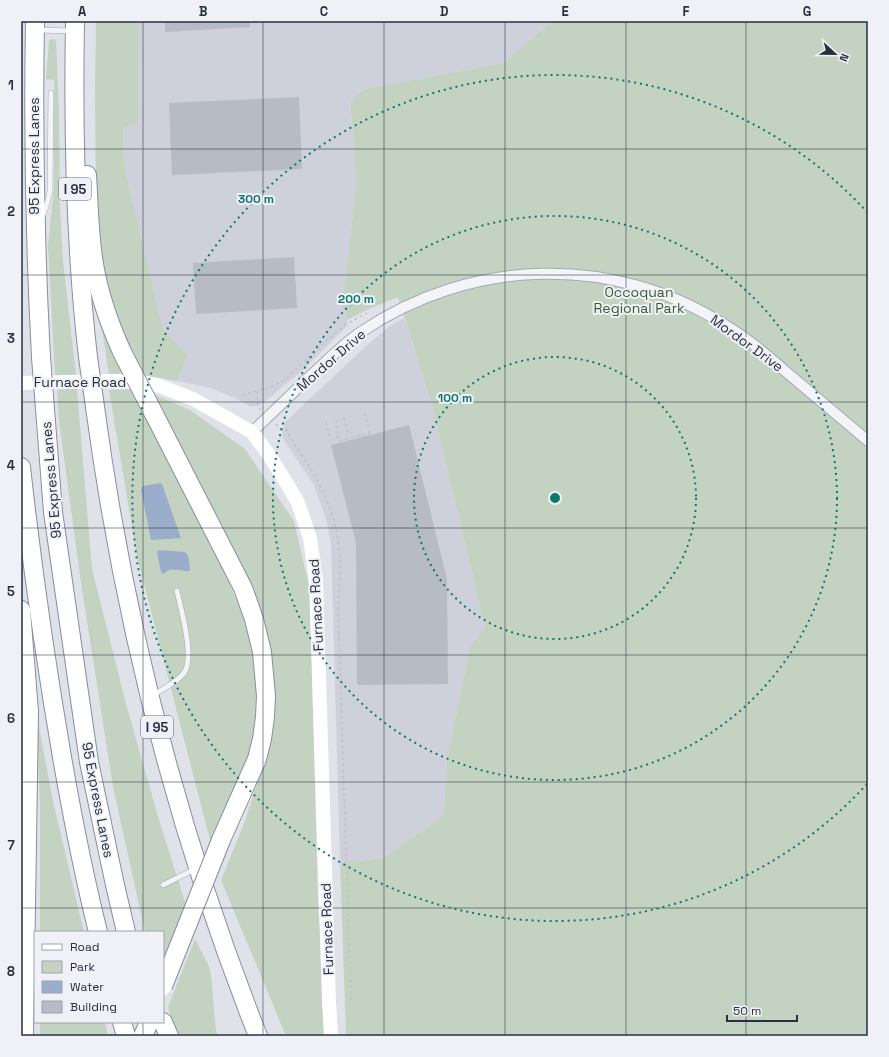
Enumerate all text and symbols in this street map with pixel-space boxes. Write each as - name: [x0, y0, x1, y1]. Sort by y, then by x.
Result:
- text: A: [78, 3, 87, 20]
- text: B: [199, 3, 208, 20]
- text: C: [320, 3, 328, 20]
- text: D: [440, 3, 449, 20]
- text: E: [561, 3, 569, 20]
- text: F: [683, 3, 690, 20]
- text: G: [803, 3, 811, 20]
- north arrow: [815, 34, 855, 74]
- text: N: [836, 52, 852, 64]
- text: 1: [8, 77, 14, 94]
- street label: 95 Express Lanes: [25, 97, 43, 215]
- road number: I 95: [59, 178, 91, 200]
- text: 300 m: [238, 191, 274, 207]
- text: 2: [7, 203, 15, 220]
- park label: Occoquan Regional Park: [594, 283, 685, 317]
- text: 200 m: [338, 291, 374, 307]
- street label: Mordor Drive: [707, 310, 787, 376]
- street label: Mordor Drive: [293, 325, 369, 395]
- text: 3: [7, 330, 15, 347]
- street label: Furnace Road: [34, 373, 126, 391]
- text: 100 m: [438, 390, 472, 406]
- street label: 95 Express Lanes: [37, 421, 65, 539]
- text: 4: [7, 457, 15, 474]
- centre of rings: [548, 491, 562, 505]
- street label: Furnace Road: [305, 558, 327, 652]
- text: 5: [7, 583, 15, 600]
- text: 6: [7, 710, 15, 727]
- road number: I 95: [141, 716, 173, 738]
- street label: 95 Express Lanes: [78, 741, 118, 859]
- text: 7: [7, 837, 15, 854]
- street label: Furnace Road: [316, 882, 338, 976]
- legend: [34, 931, 164, 1023]
- text: Road: [70, 939, 99, 955]
- text: Park: [70, 959, 95, 975]
- text: 8: [7, 963, 15, 980]
- text: Water: [70, 979, 104, 995]
- scale bar: [727, 997, 797, 1023]
- text: Building: [70, 999, 117, 1015]
- text: 50 m: [733, 1003, 761, 1019]

